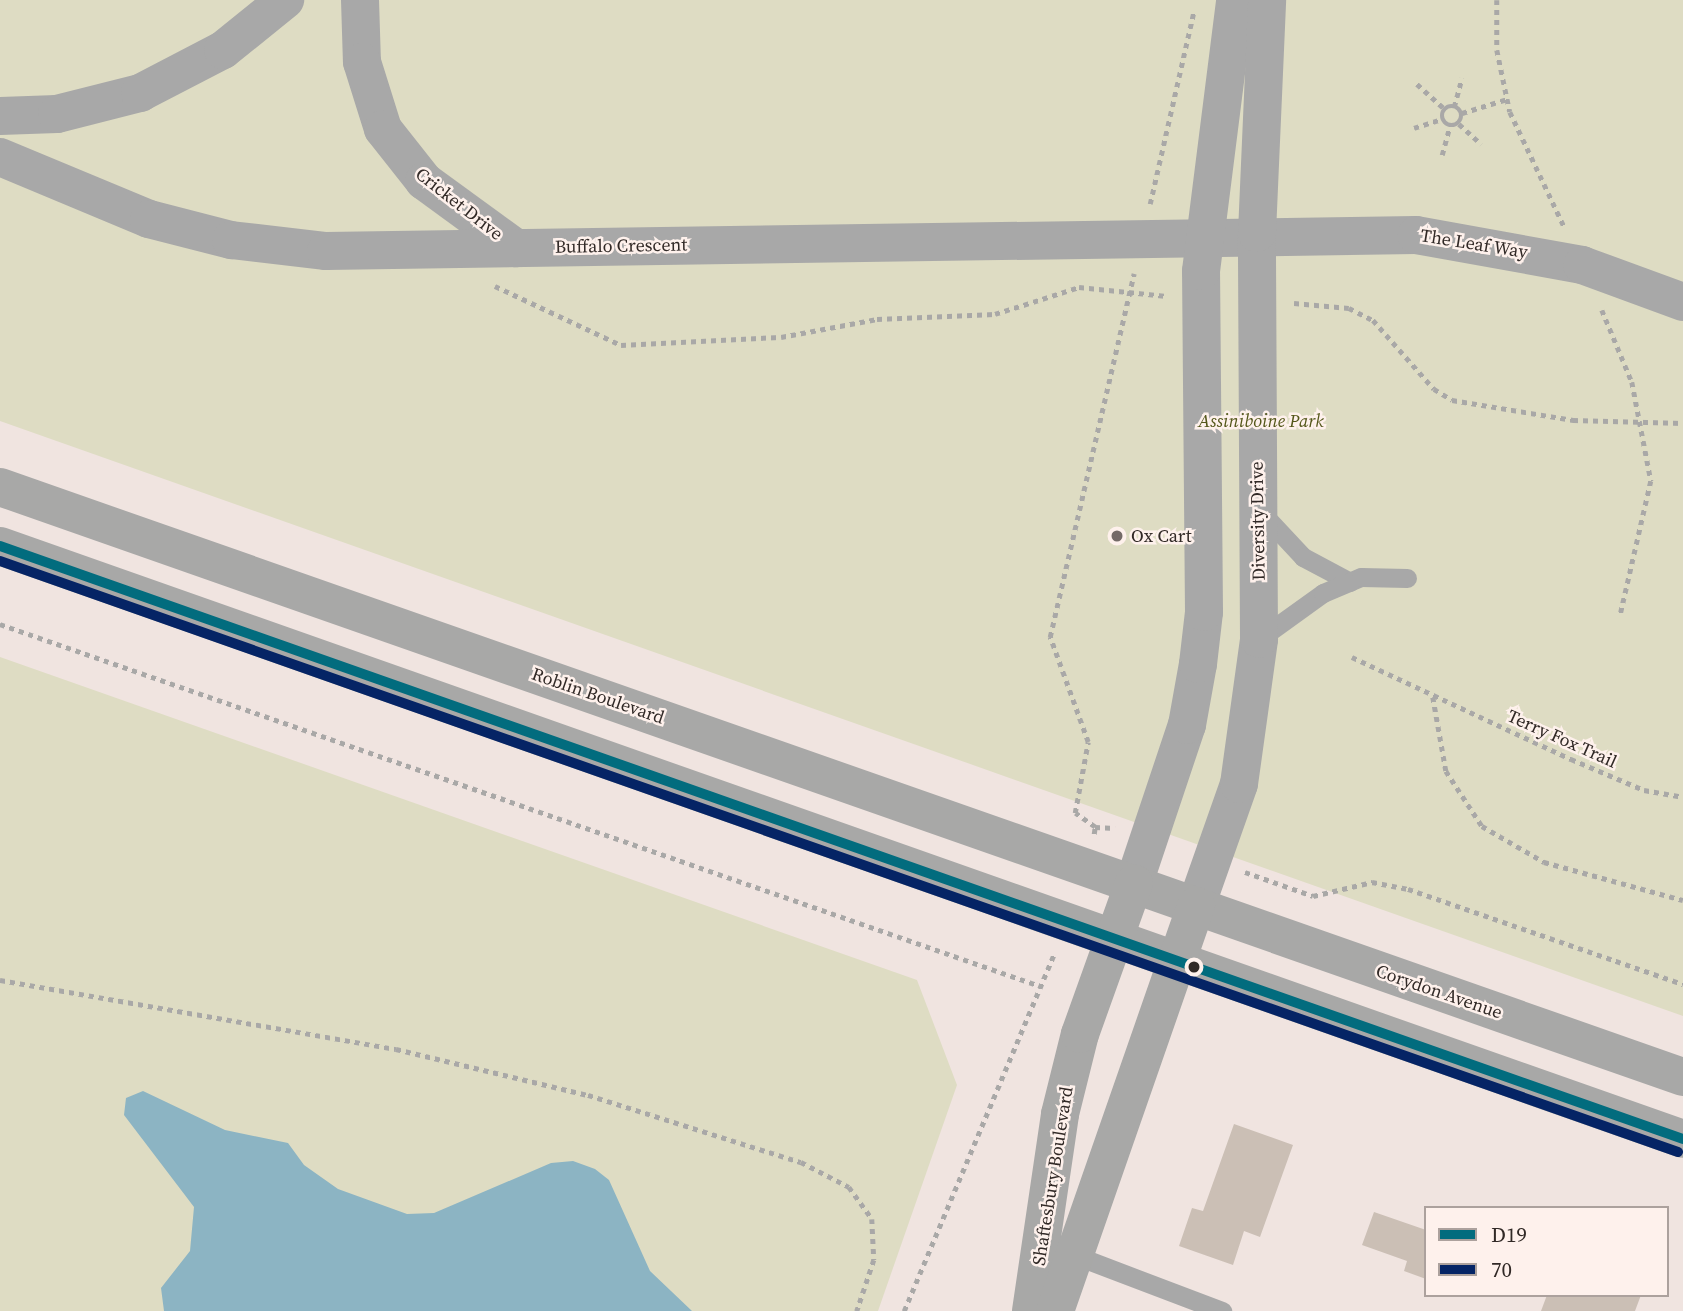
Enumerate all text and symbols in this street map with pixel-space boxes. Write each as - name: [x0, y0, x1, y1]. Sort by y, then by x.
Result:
- street label: Cricket Drive: [411, 163, 507, 245]
- street label: The Leaf Way: [1419, 225, 1529, 263]
- street label: Buffalo Crescent: [555, 234, 687, 258]
- park label: Assiniboine Park: [1198, 410, 1324, 432]
- street label: Diversity Drive: [1246, 461, 1270, 581]
- place label: Ox Cart: [1131, 525, 1192, 547]
- marker: Ox Cart: [1109, 528, 1125, 544]
- street label: Roblin Boulevard: [529, 663, 667, 729]
- street label: Terry Fox Trail: [1504, 705, 1620, 773]
- unlabelled marker: [1187, 960, 1201, 974]
- street label: Corydon Avenue: [1373, 960, 1505, 1024]
- street label: Shaftesbury Boulevard: [1028, 1085, 1078, 1267]
- legend: [1424, 1206, 1669, 1297]
- text: D19: [1491, 1220, 1527, 1249]
- text: 70: [1491, 1255, 1512, 1284]

